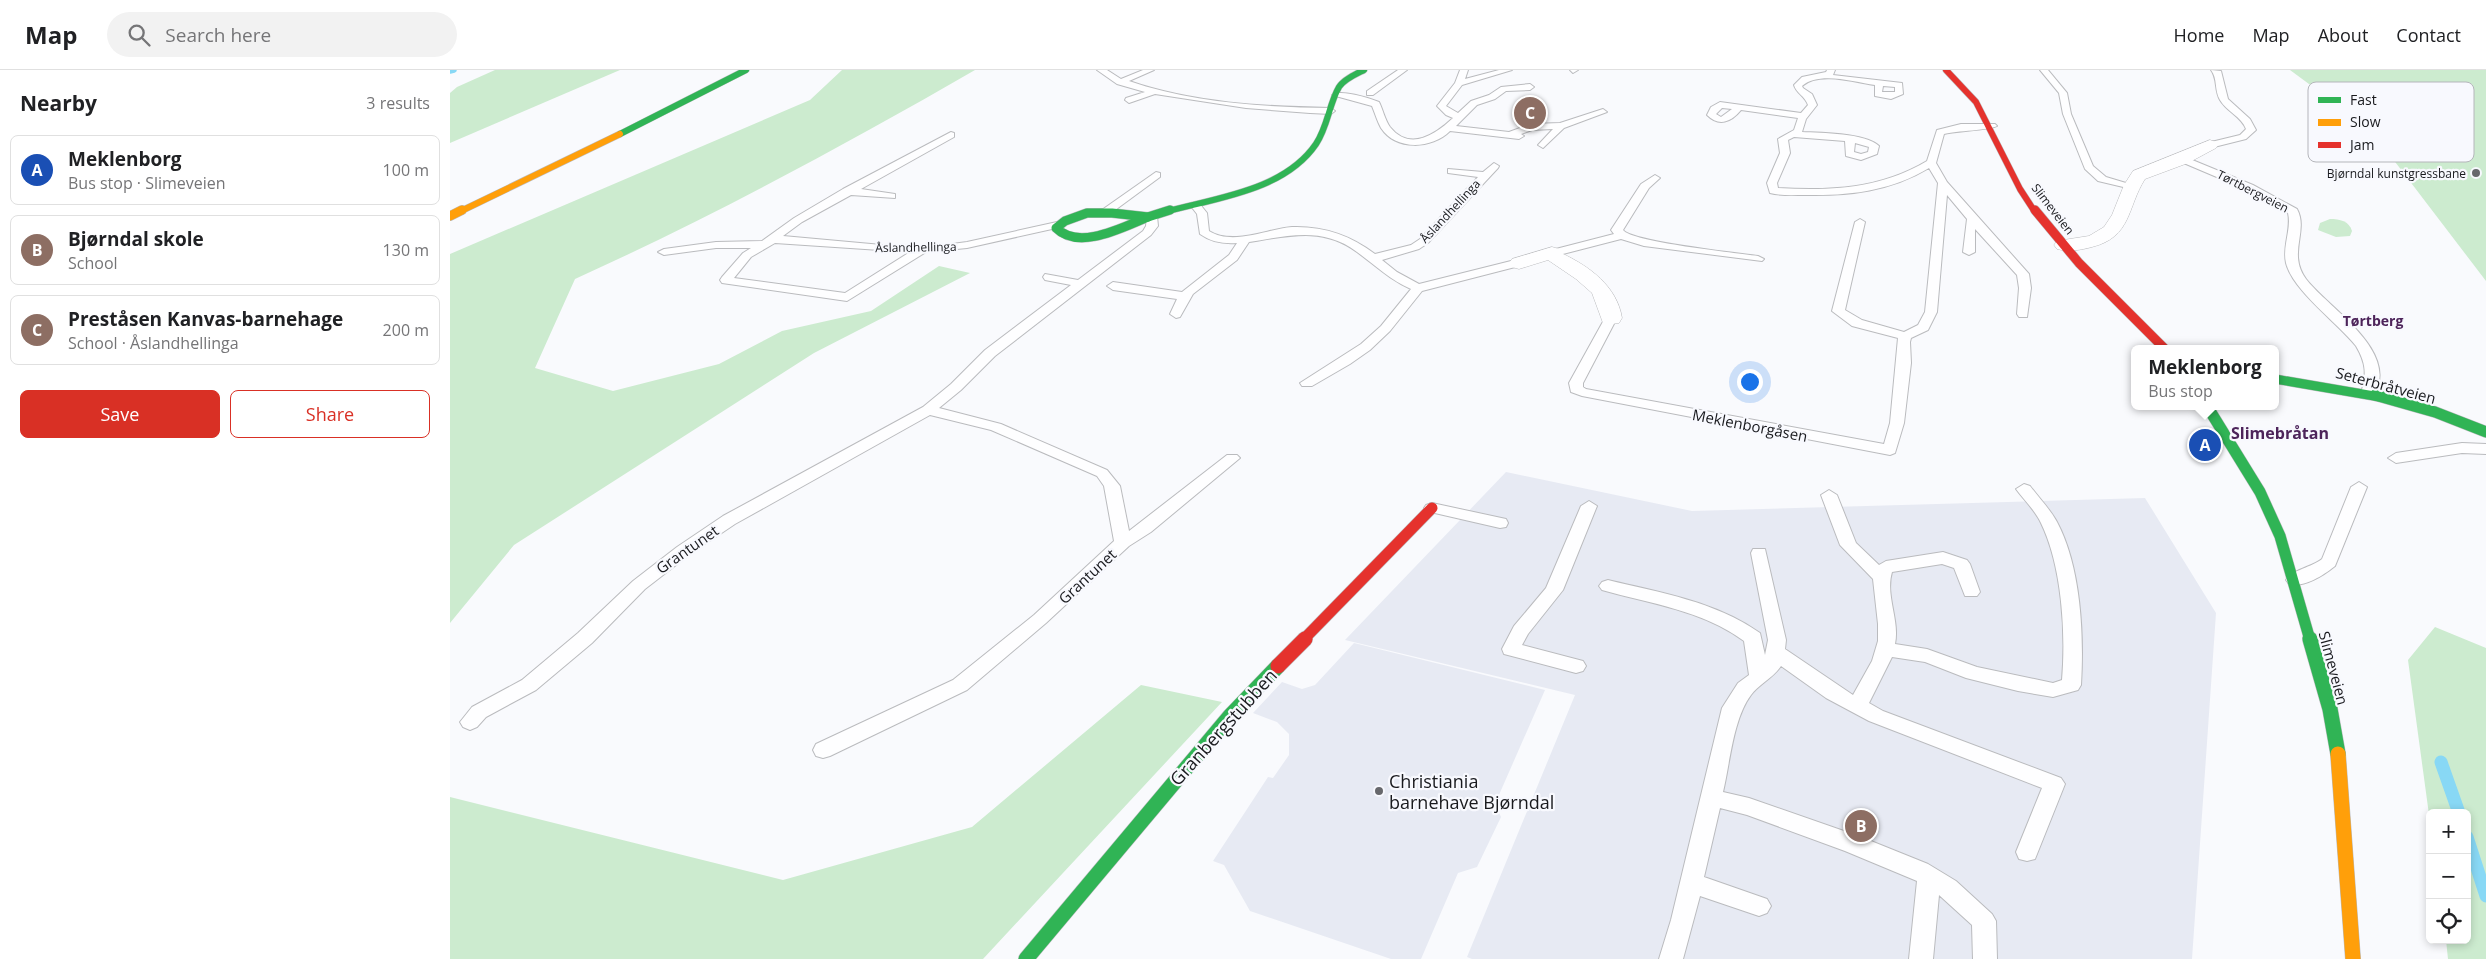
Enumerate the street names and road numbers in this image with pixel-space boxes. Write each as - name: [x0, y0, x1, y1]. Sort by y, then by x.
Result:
- street label: Tørtbergveien: [2214, 166, 2292, 216]
- street label: Åslandhellinga: [1416, 175, 1484, 247]
- street label: Slimeveien: [2028, 180, 2078, 238]
- street label: Åslandhellinga: [875, 238, 957, 256]
- street label: Seterbråtveien: [2334, 362, 2438, 408]
- street label: Meklenborgåsen: [1691, 404, 1809, 446]
- street label: Grantunet: [652, 520, 722, 578]
- street label: Grantunet: [1054, 544, 1120, 608]
- street label: Slimeveien: [2315, 629, 2353, 707]
- street label: Granbergstubben: [1164, 664, 1282, 790]

